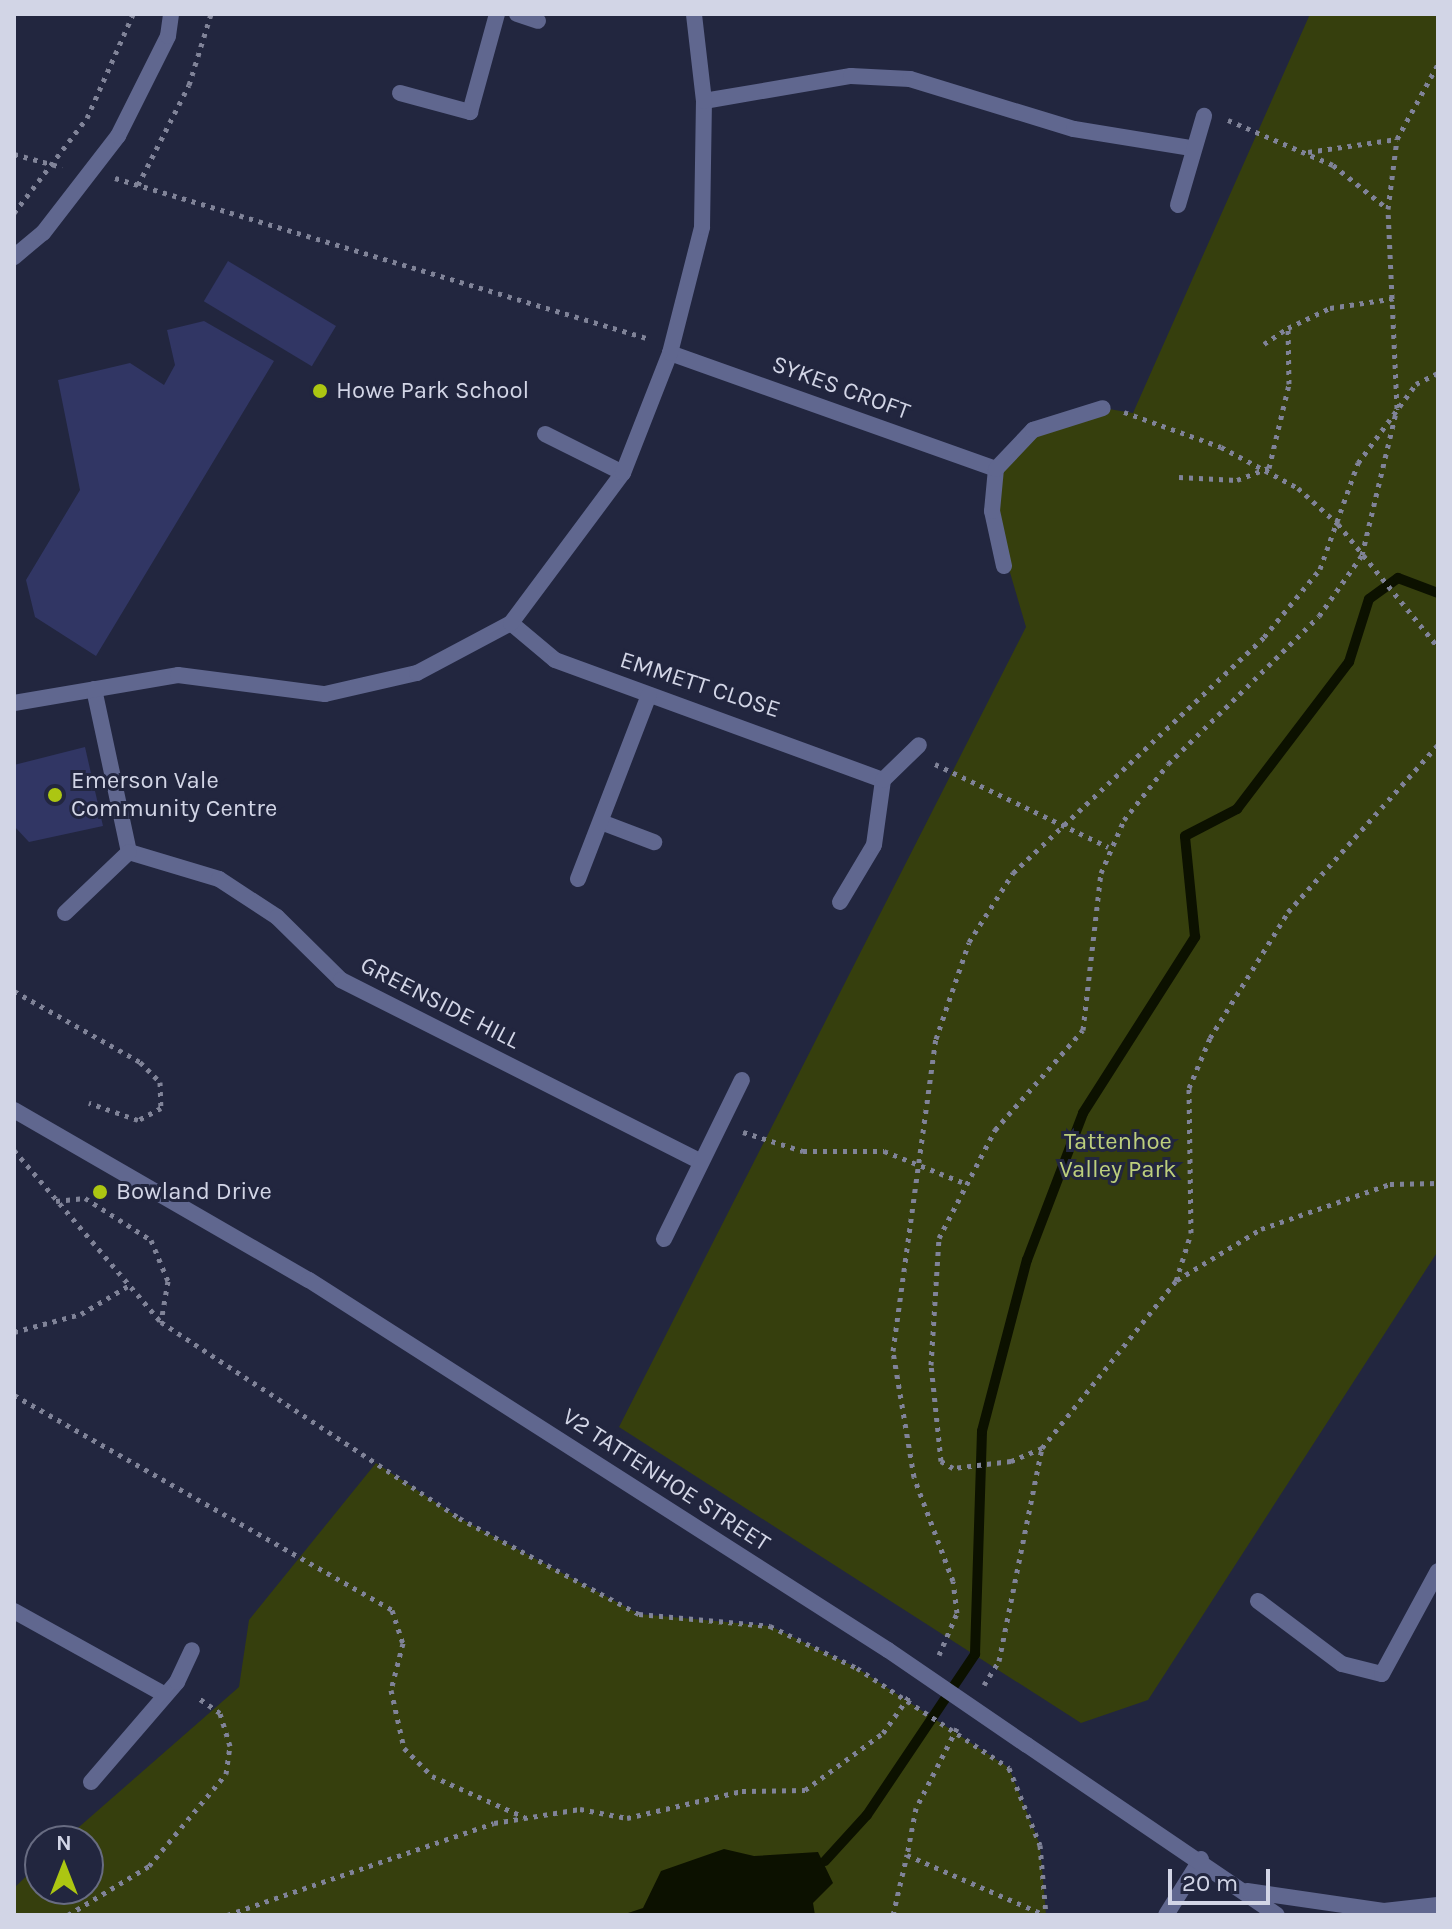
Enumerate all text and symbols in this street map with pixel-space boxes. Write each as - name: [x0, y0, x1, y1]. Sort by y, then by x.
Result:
- street label: SYKES CROFT: [768, 350, 914, 426]
- place label: Howe Park School: [336, 377, 529, 405]
- marker: Howe Park School: [311, 382, 329, 400]
- street label: EMMETT CLOSE: [616, 646, 784, 724]
- place label: Emerson Vale Community Centre: [71, 767, 277, 823]
- marker: Emerson Vale Community Centre: [46, 786, 64, 804]
- street label: GREENSIDE HILL: [355, 950, 525, 1056]
- park label: Tattenhoe Valley Park: [1059, 1128, 1177, 1184]
- place label: Bowland Drive: [116, 1178, 272, 1206]
- marker: Bowland Drive: [91, 1183, 109, 1201]
- street label: V2 TATTENHOE STREET: [557, 1402, 775, 1558]
- north arrow: [24, 1825, 104, 1905]
- text: N: [56, 1830, 72, 1856]
- scale bar: [1172, 1853, 1274, 1903]
- text: 20 m: [1182, 1869, 1238, 1897]

